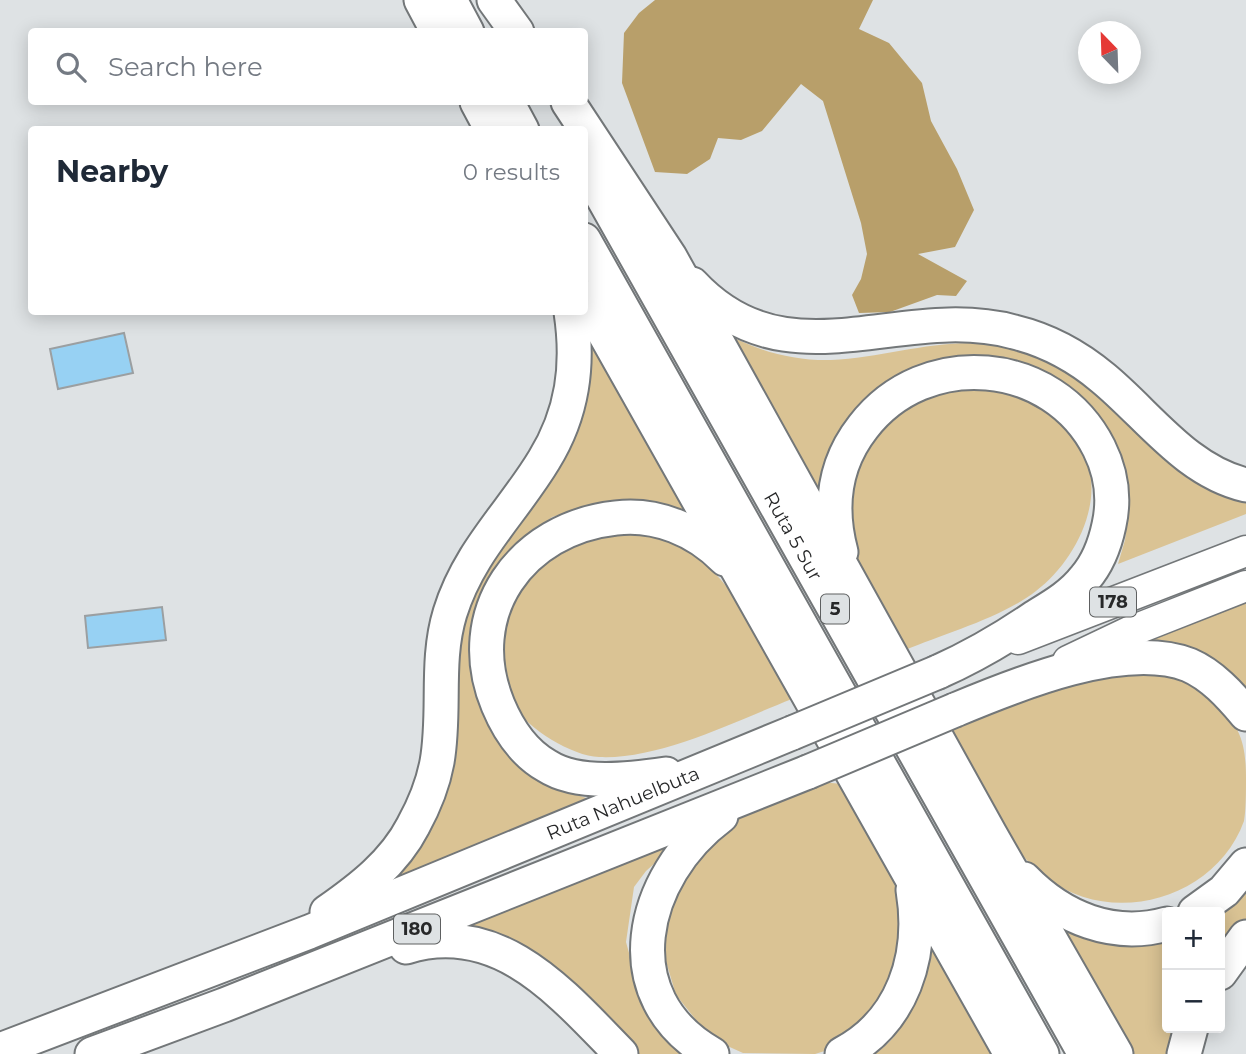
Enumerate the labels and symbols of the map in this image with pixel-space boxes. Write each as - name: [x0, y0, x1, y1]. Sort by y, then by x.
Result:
- north arrow: [1078, 21, 1141, 84]
- street label: Ruta 5 Sur: [759, 488, 827, 584]
- road number: 178: [1090, 588, 1136, 616]
- road number: 5: [821, 594, 849, 624]
- street label: Ruta Nahuelbuta: [543, 761, 703, 844]
- road number: 180: [394, 914, 440, 944]

